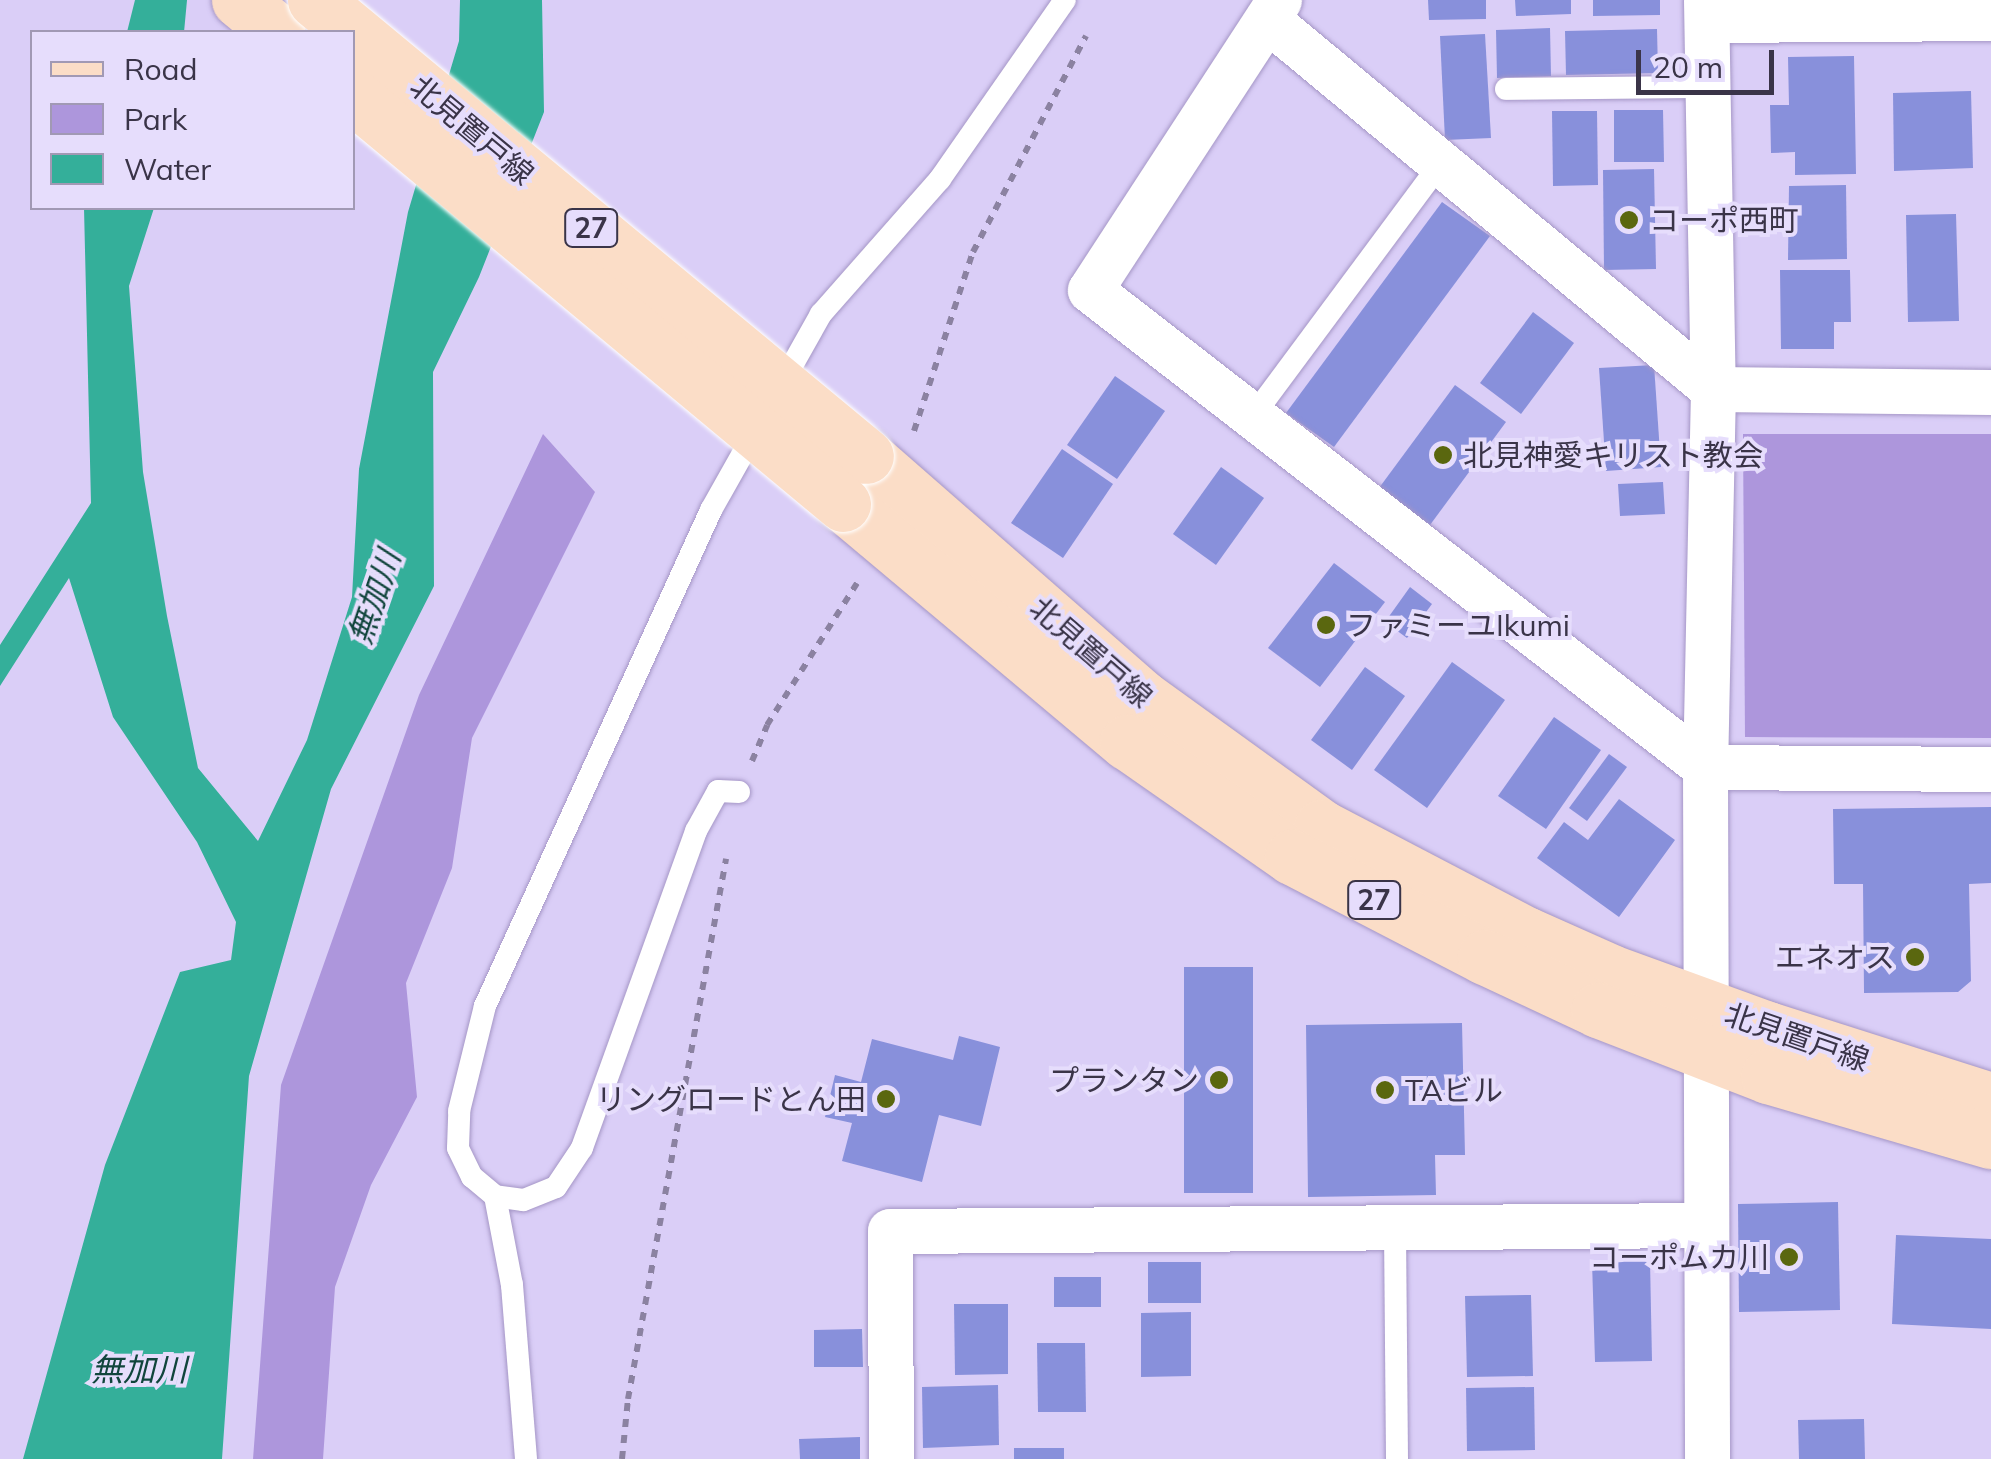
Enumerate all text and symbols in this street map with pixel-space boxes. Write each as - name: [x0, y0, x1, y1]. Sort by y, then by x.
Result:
- legend: [30, 30, 355, 210]
- scale bar: [1641, 30, 1778, 92]
- text: 20 m: [1653, 48, 1723, 86]
- text: Road: [124, 50, 198, 88]
- street label: 北見置戸線: [403, 68, 541, 192]
- text: Park: [124, 100, 187, 138]
- text: Water: [124, 150, 211, 188]
- place label: コーポ西町: [1649, 202, 1799, 238]
- road number: 27: [564, 205, 618, 251]
- marker: コーポ西町: [1618, 209, 1640, 231]
- place label: 北見神愛キリスト教会: [1463, 437, 1763, 473]
- marker: 北見神愛キリスト教会: [1432, 444, 1454, 466]
- water label: 無加川: [340, 545, 408, 649]
- street label: 北見置戸線: [1023, 589, 1159, 715]
- place label: ファミーユIkumi: [1346, 607, 1570, 643]
- marker: ファミーユIkumi: [1315, 614, 1337, 636]
- road number: 27: [1346, 877, 1402, 923]
- place label: エネオス: [1775, 939, 1895, 975]
- marker: エネオス: [1904, 946, 1926, 968]
- street label: 北見置戸線: [1720, 996, 1874, 1078]
- place label: プランタン: [1049, 1062, 1199, 1098]
- marker: プランタン: [1208, 1069, 1230, 1091]
- place label: TAビル: [1405, 1072, 1503, 1108]
- marker: TAビル: [1374, 1079, 1396, 1101]
- place label: リングロードとん田: [596, 1081, 866, 1117]
- marker: リングロードとん田: [875, 1088, 897, 1110]
- place label: コーポムカ川: [1589, 1239, 1769, 1275]
- marker: コーポムカ川: [1778, 1246, 1800, 1268]
- water label: 無加川: [91, 1350, 187, 1388]

